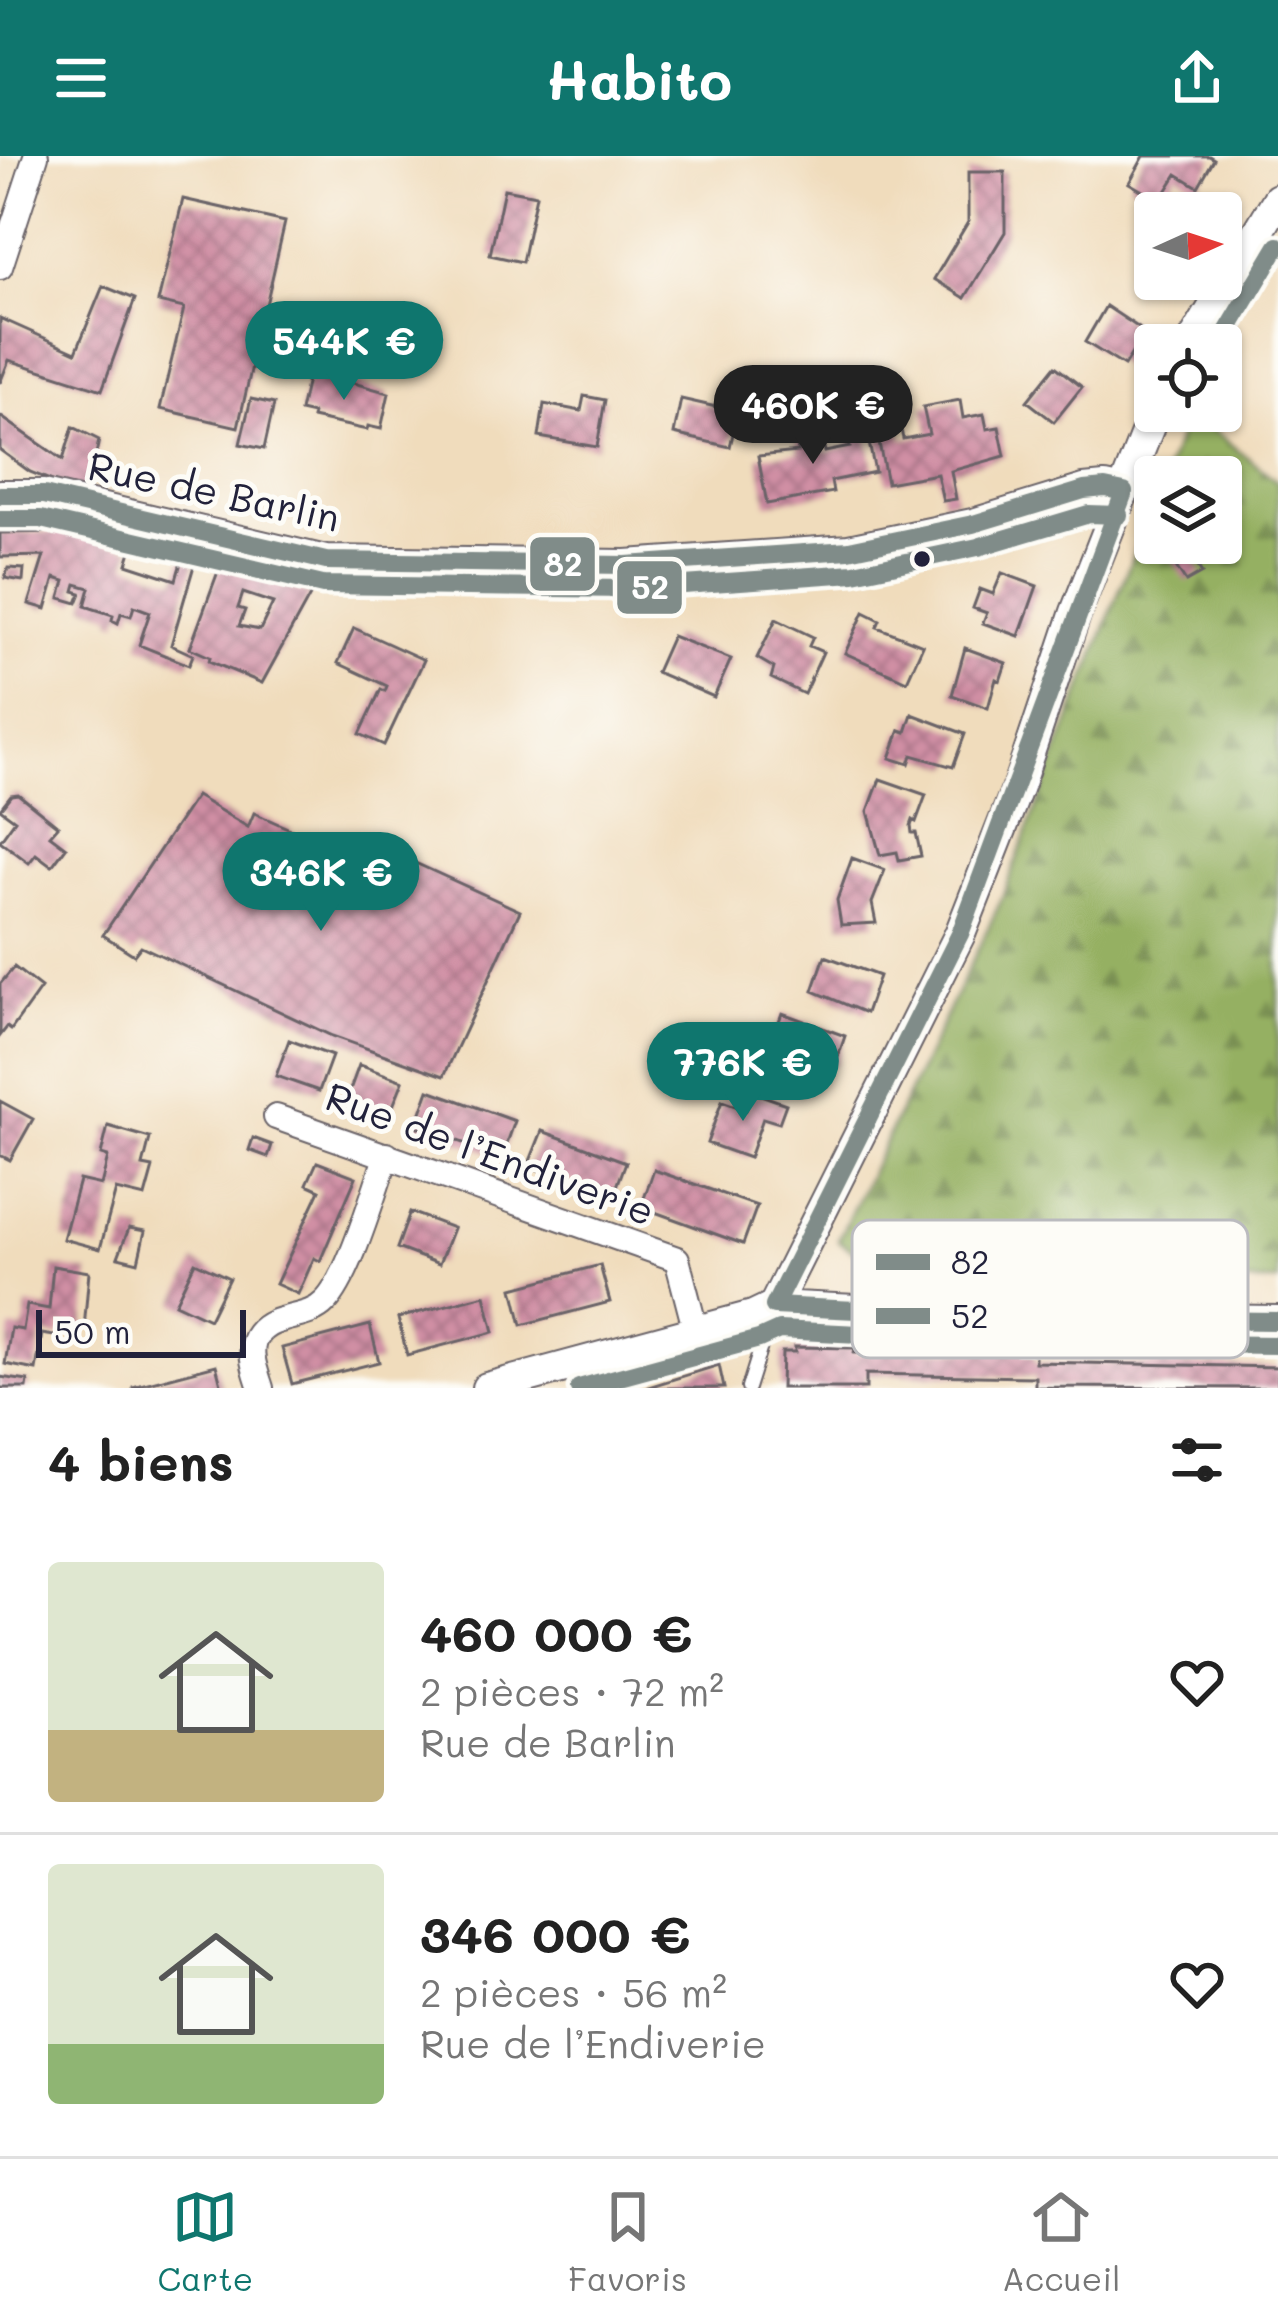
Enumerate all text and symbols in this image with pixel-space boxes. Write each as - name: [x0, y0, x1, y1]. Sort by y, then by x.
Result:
- text: Habito: [546, 43, 732, 114]
- icon: menu: [48, 45, 114, 111]
- icon: share: [1164, 45, 1230, 111]
- north arrow: [1134, 192, 1242, 300]
- map controls: [1134, 192, 1242, 564]
- pin: 544K €: [246, 301, 442, 403]
- text: 544K €: [272, 314, 416, 365]
- button: locate: [1134, 324, 1242, 432]
- pin: 460K €: [715, 365, 911, 467]
- text: 460K €: [741, 378, 885, 429]
- street label: Rue de Barlin: [84, 439, 345, 542]
- button: layers: [1134, 456, 1242, 564]
- line badge: 82: [528, 535, 597, 593]
- text: 82: [544, 541, 582, 584]
- unlabelled marker: [911, 548, 933, 570]
- line badge: 52: [615, 559, 684, 616]
- text: 52: [631, 564, 669, 607]
- pin: 346K €: [223, 832, 419, 934]
- text: 346K €: [249, 845, 393, 896]
- pin: 776K €: [645, 1022, 841, 1124]
- text: 776K €: [674, 1035, 812, 1086]
- street label: Rue de l’Endiverie: [319, 1069, 662, 1236]
- legend: [852, 1220, 1248, 1358]
- text: 82: [951, 1239, 989, 1282]
- text: 52: [951, 1293, 989, 1336]
- scale bar: [36, 1304, 246, 1357]
- text: 50 m: [54, 1309, 130, 1352]
- text: 4 biens: [48, 1427, 234, 1494]
- icon: filters: [1164, 1427, 1230, 1493]
- text: 460 000 €: [420, 1598, 692, 1665]
- icon: home: [144, 1610, 288, 1754]
- icon: heart: [1164, 1649, 1230, 1715]
- text: 2 pièces · 72 m²: [420, 1665, 724, 1716]
- text: Rue de Barlin: [420, 1716, 676, 1767]
- text: 346 000 €: [420, 1899, 690, 1966]
- icon: home: [144, 1912, 288, 2056]
- icon: heart: [1164, 1951, 1230, 2017]
- text: 2 pièces · 56 m²: [420, 1966, 727, 2017]
- text: Rue de l’Endiverie: [420, 2017, 766, 2068]
- tab: Carte: [158, 2184, 253, 2299]
- tab: Favoris: [568, 2184, 687, 2299]
- tab: Accueil: [1002, 2184, 1120, 2299]

